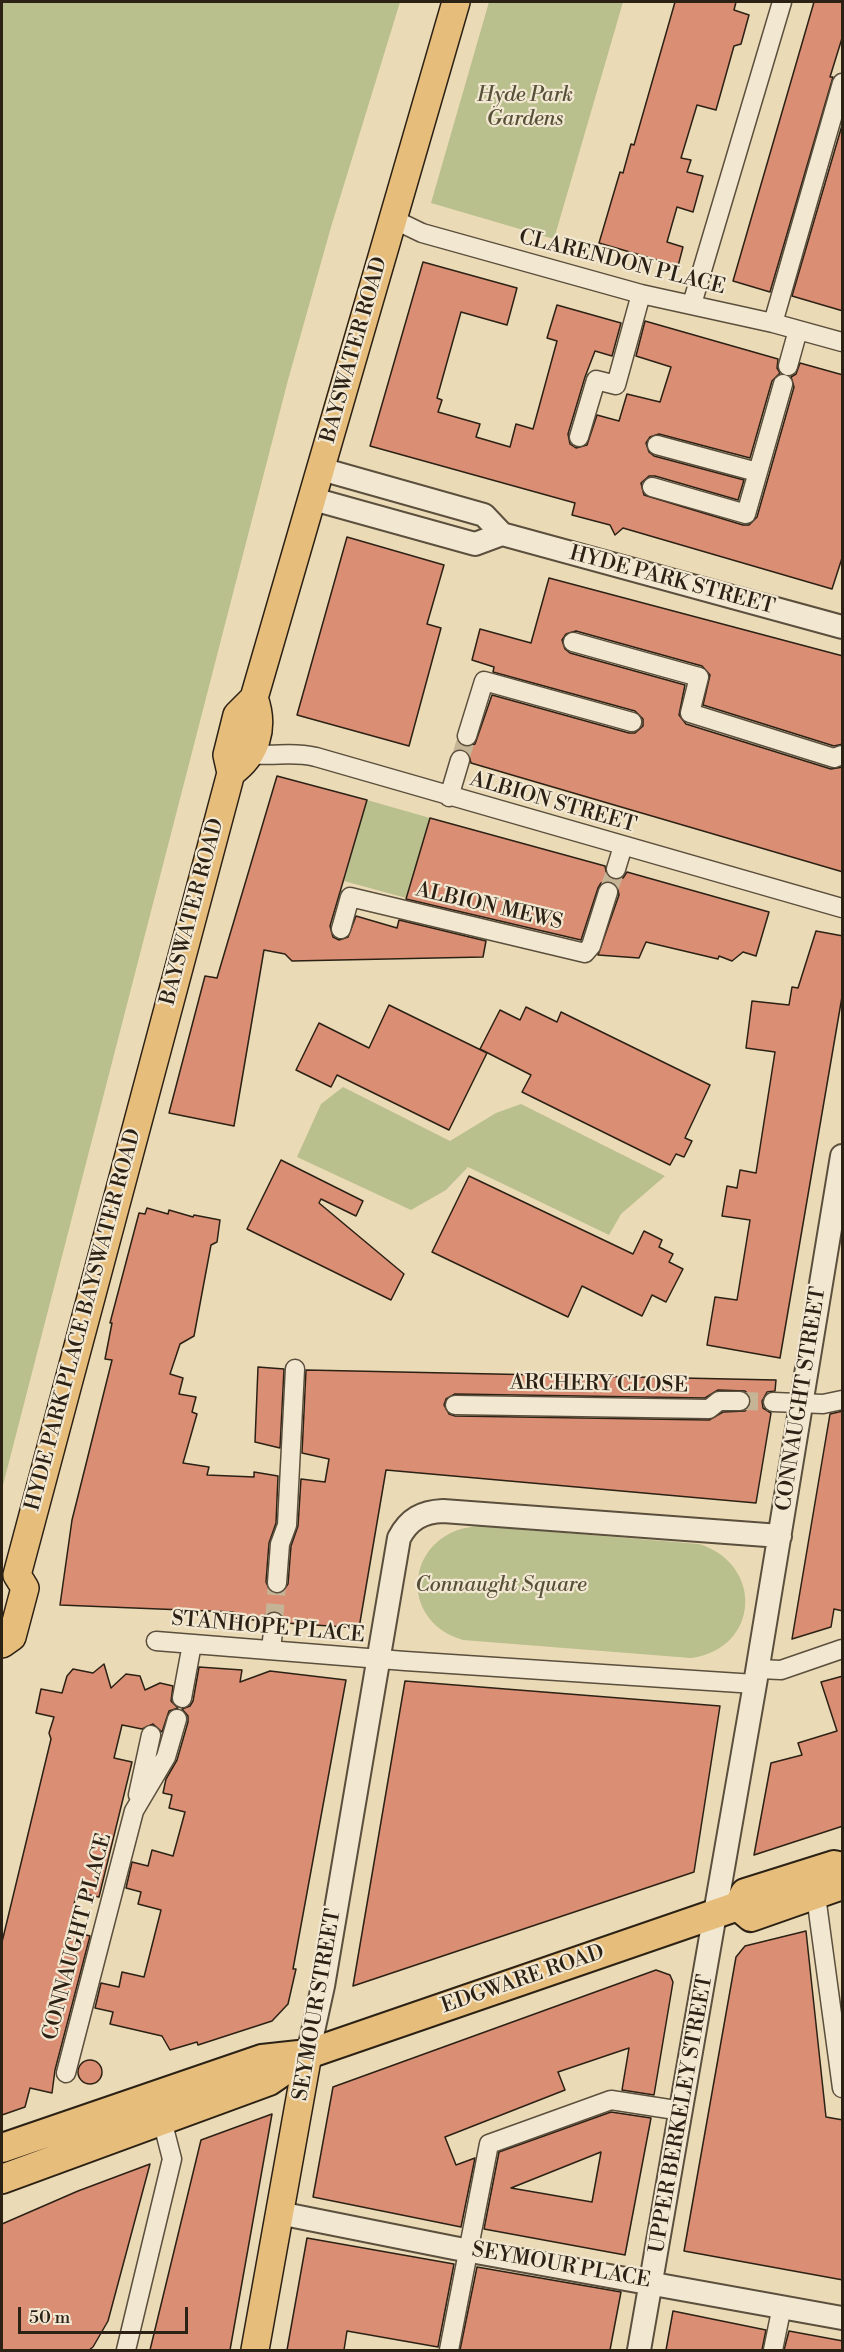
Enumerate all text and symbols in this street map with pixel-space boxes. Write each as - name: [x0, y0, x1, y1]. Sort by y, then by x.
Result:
- park label: Hyde Park Gardens: [477, 83, 573, 133]
- street label: CLARENDON PLACE: [516, 225, 728, 301]
- street label: BAYSWATER ROAD: [316, 254, 394, 446]
- street label: HYDE PARK STREET: [567, 541, 777, 621]
- street label: ALBION STREET: [467, 767, 639, 839]
- street label: BAYSWATER ROAD: [156, 816, 230, 1008]
- street label: ALBION MEWS: [413, 878, 565, 936]
- street label: HYDE PARK PLACE BAYSWATER ROAD: [21, 1126, 147, 1514]
- street label: CONNAUGHT STREET: [772, 1285, 832, 1513]
- street label: ARCHERY CLOSE: [510, 1371, 688, 1399]
- park label: Connaught Square: [415, 1573, 587, 1599]
- street label: STANHOPE PLACE: [170, 1607, 366, 1649]
- street label: CONNAUGHT PLACE: [38, 1831, 118, 2043]
- street label: SEYMOUR STREET: [289, 1907, 347, 2103]
- street label: EDGWARE ROAD: [438, 1940, 608, 2020]
- street label: UPPER BERKELEY STREET: [645, 1973, 719, 2255]
- street label: SEYMOUR PLACE: [470, 2238, 652, 2294]
- scale bar: [21, 2295, 190, 2333]
- text: 50 m: [29, 2306, 70, 2329]

